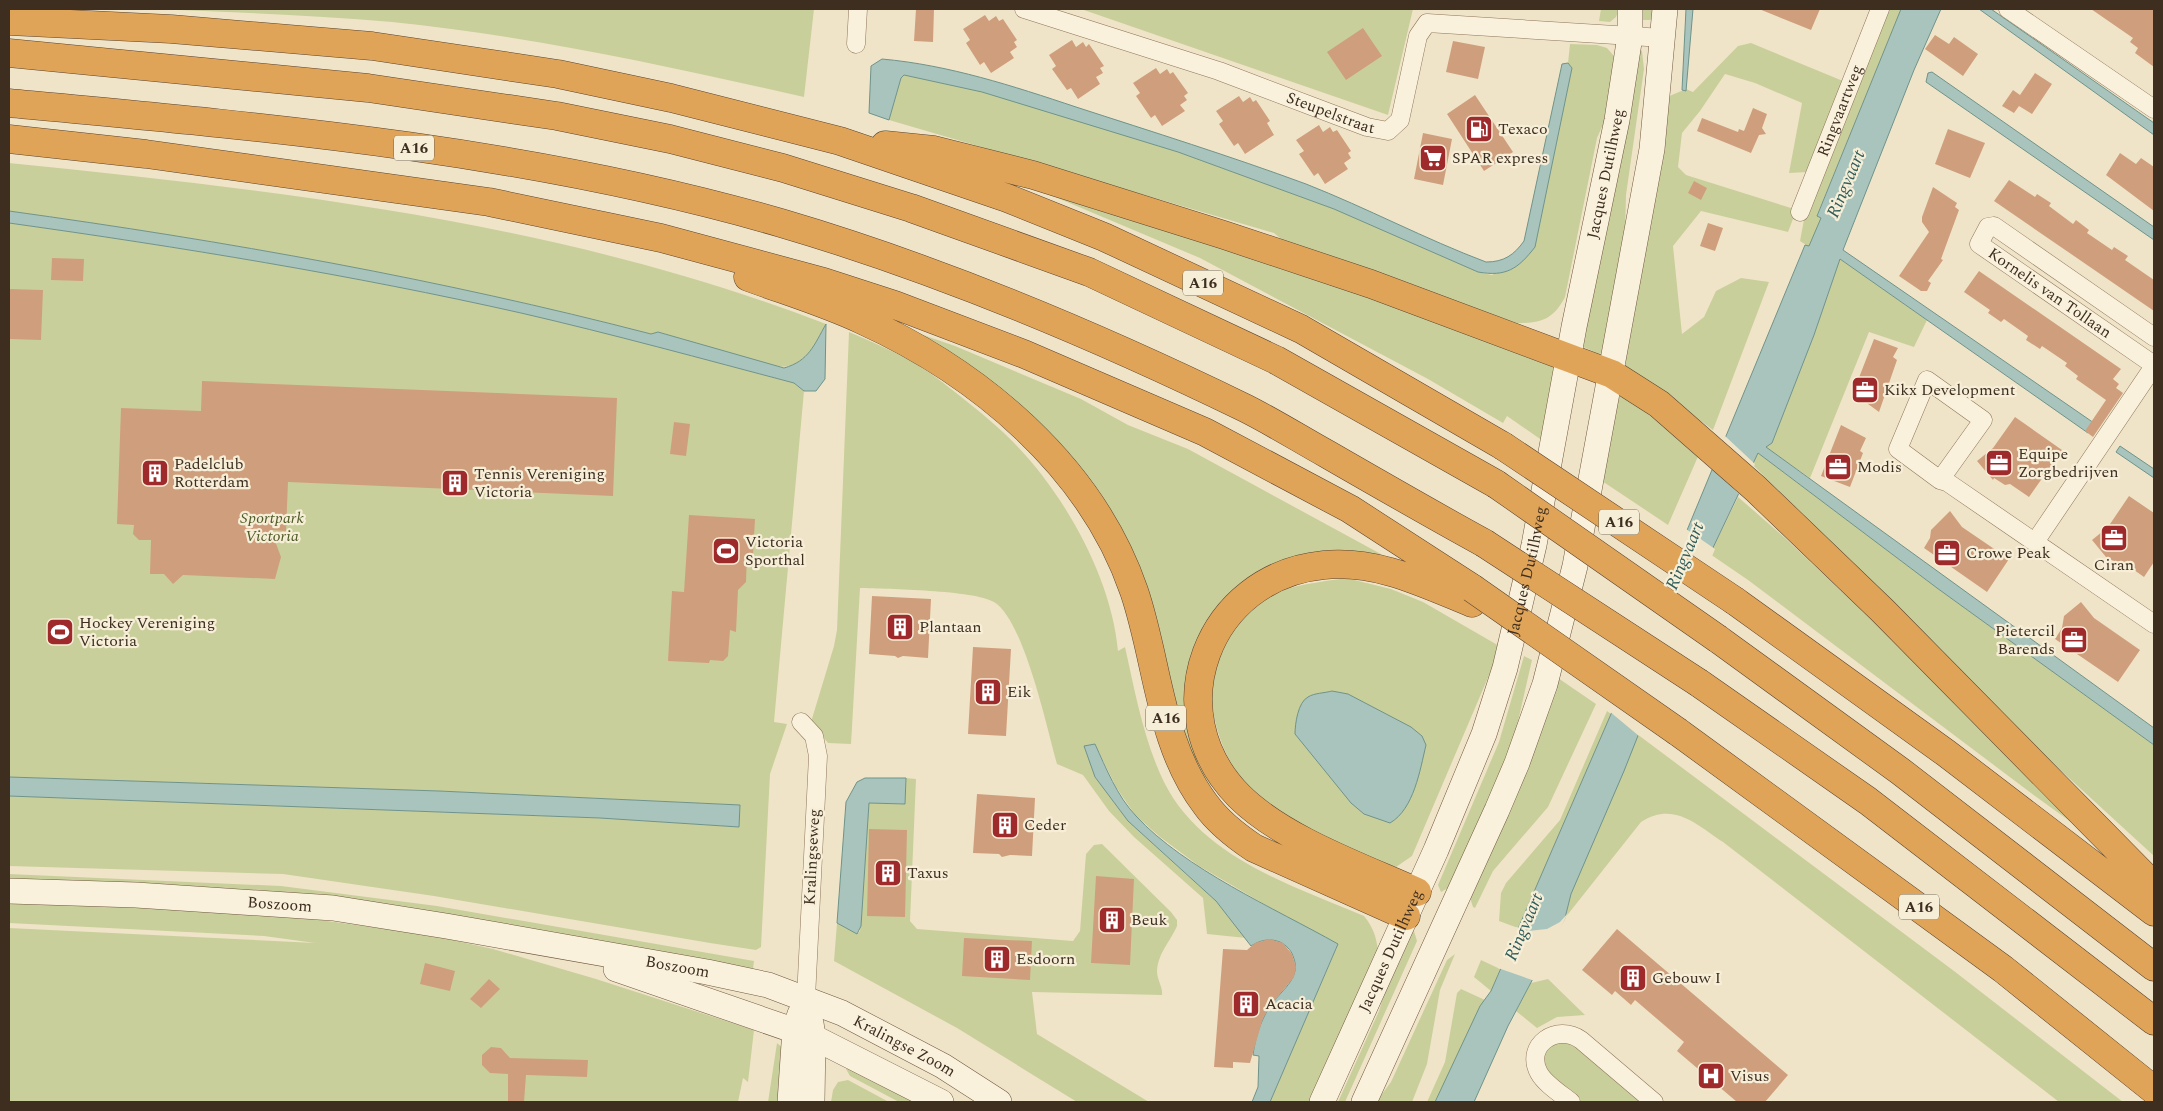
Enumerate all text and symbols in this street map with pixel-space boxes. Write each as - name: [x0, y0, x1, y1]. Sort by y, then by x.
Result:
- street label: Ringvaartweg: [1811, 61, 1869, 160]
- street label: Steupelstraat: [1283, 86, 1377, 140]
- street label: Jacques Dutilhweg: [1581, 107, 1631, 241]
- fuel station icon: Texaco: [1464, 114, 1494, 144]
- place label: Texaco: [1498, 117, 1548, 141]
- road number: A16: [394, 136, 434, 160]
- supermarket icon: SPAR express: [1418, 143, 1448, 173]
- place label: SPAR express: [1452, 146, 1548, 170]
- water label: Ringvaart: [1820, 146, 1873, 222]
- street label: Kornelis van Tollaan: [1983, 242, 2116, 344]
- road number: A16: [1183, 270, 1223, 296]
- office icon: Kikx Development: [1850, 375, 1880, 405]
- place label: Kikx Development: [1884, 378, 2016, 402]
- place label: Equipe Zorgbedrijven: [2018, 442, 2119, 484]
- office icon: Equipe Zorgbedrijven: [1984, 448, 2014, 478]
- place label: Padelclub Rotterdam: [174, 452, 249, 494]
- office icon: Modis: [1823, 452, 1853, 482]
- place label: Modis: [1857, 455, 1902, 479]
- building icon: Padelclub Rotterdam: [140, 458, 170, 488]
- place label: Tennis Vereniging Victoria: [474, 462, 605, 504]
- building icon: Tennis Vereniging Victoria: [440, 468, 470, 498]
- street label: Jacques Dutilhweg: [1501, 504, 1553, 638]
- park label: Sportpark Victoria: [240, 506, 304, 548]
- road number: A16: [1599, 510, 1639, 534]
- water label: Ringvaart: [1659, 518, 1712, 594]
- office icon: Ciran: [2099, 523, 2129, 553]
- place label: Victoria Sporthal: [745, 530, 805, 572]
- sports icon: Victoria Sporthal: [711, 536, 741, 566]
- office icon: Crowe Peak: [1932, 538, 1962, 568]
- place label: Crowe Peak: [1966, 541, 2051, 565]
- place label: Ciran: [2094, 553, 2134, 577]
- place label: Hockey Vereniging Victoria: [79, 611, 215, 653]
- building icon: Plantaan: [885, 612, 915, 642]
- place label: Plantaan: [919, 615, 982, 639]
- sports icon: Hockey Vereniging Victoria: [45, 617, 75, 647]
- place label: Pietercil Barends: [1995, 619, 2055, 661]
- office icon: Pietercil Barends: [2059, 625, 2089, 655]
- building icon: Eik: [973, 677, 1003, 707]
- place label: Eik: [1007, 680, 1031, 704]
- road number: A16: [1146, 706, 1186, 730]
- street label: Kralingseweg: [797, 808, 827, 906]
- building icon: Ceder: [990, 810, 1020, 840]
- place label: Ceder: [1024, 813, 1066, 837]
- building icon: Taxus: [873, 858, 903, 888]
- place label: Taxus: [907, 861, 949, 885]
- street label: Jacques Dutilhweg: [1352, 885, 1429, 1016]
- water label: Ringvaart: [1498, 889, 1551, 965]
- street label: Boszoom: [246, 890, 313, 919]
- road number: A16: [1899, 894, 1939, 920]
- building icon: Beuk: [1097, 905, 1127, 935]
- place label: Beuk: [1131, 908, 1167, 932]
- building icon: Esdoorn: [982, 944, 1012, 974]
- place label: Esdoorn: [1016, 947, 1075, 971]
- street label: Boszoom: [644, 949, 712, 984]
- building icon: Gebouw I: [1618, 963, 1648, 993]
- place label: Gebouw I: [1652, 966, 1721, 990]
- building icon: Acacia: [1231, 989, 1261, 1019]
- place label: Acacia: [1265, 992, 1313, 1016]
- street label: Kralingse Zoom: [849, 1009, 961, 1083]
- hospital icon: Visus: [1696, 1061, 1726, 1091]
- place label: Visus: [1730, 1064, 1770, 1088]

